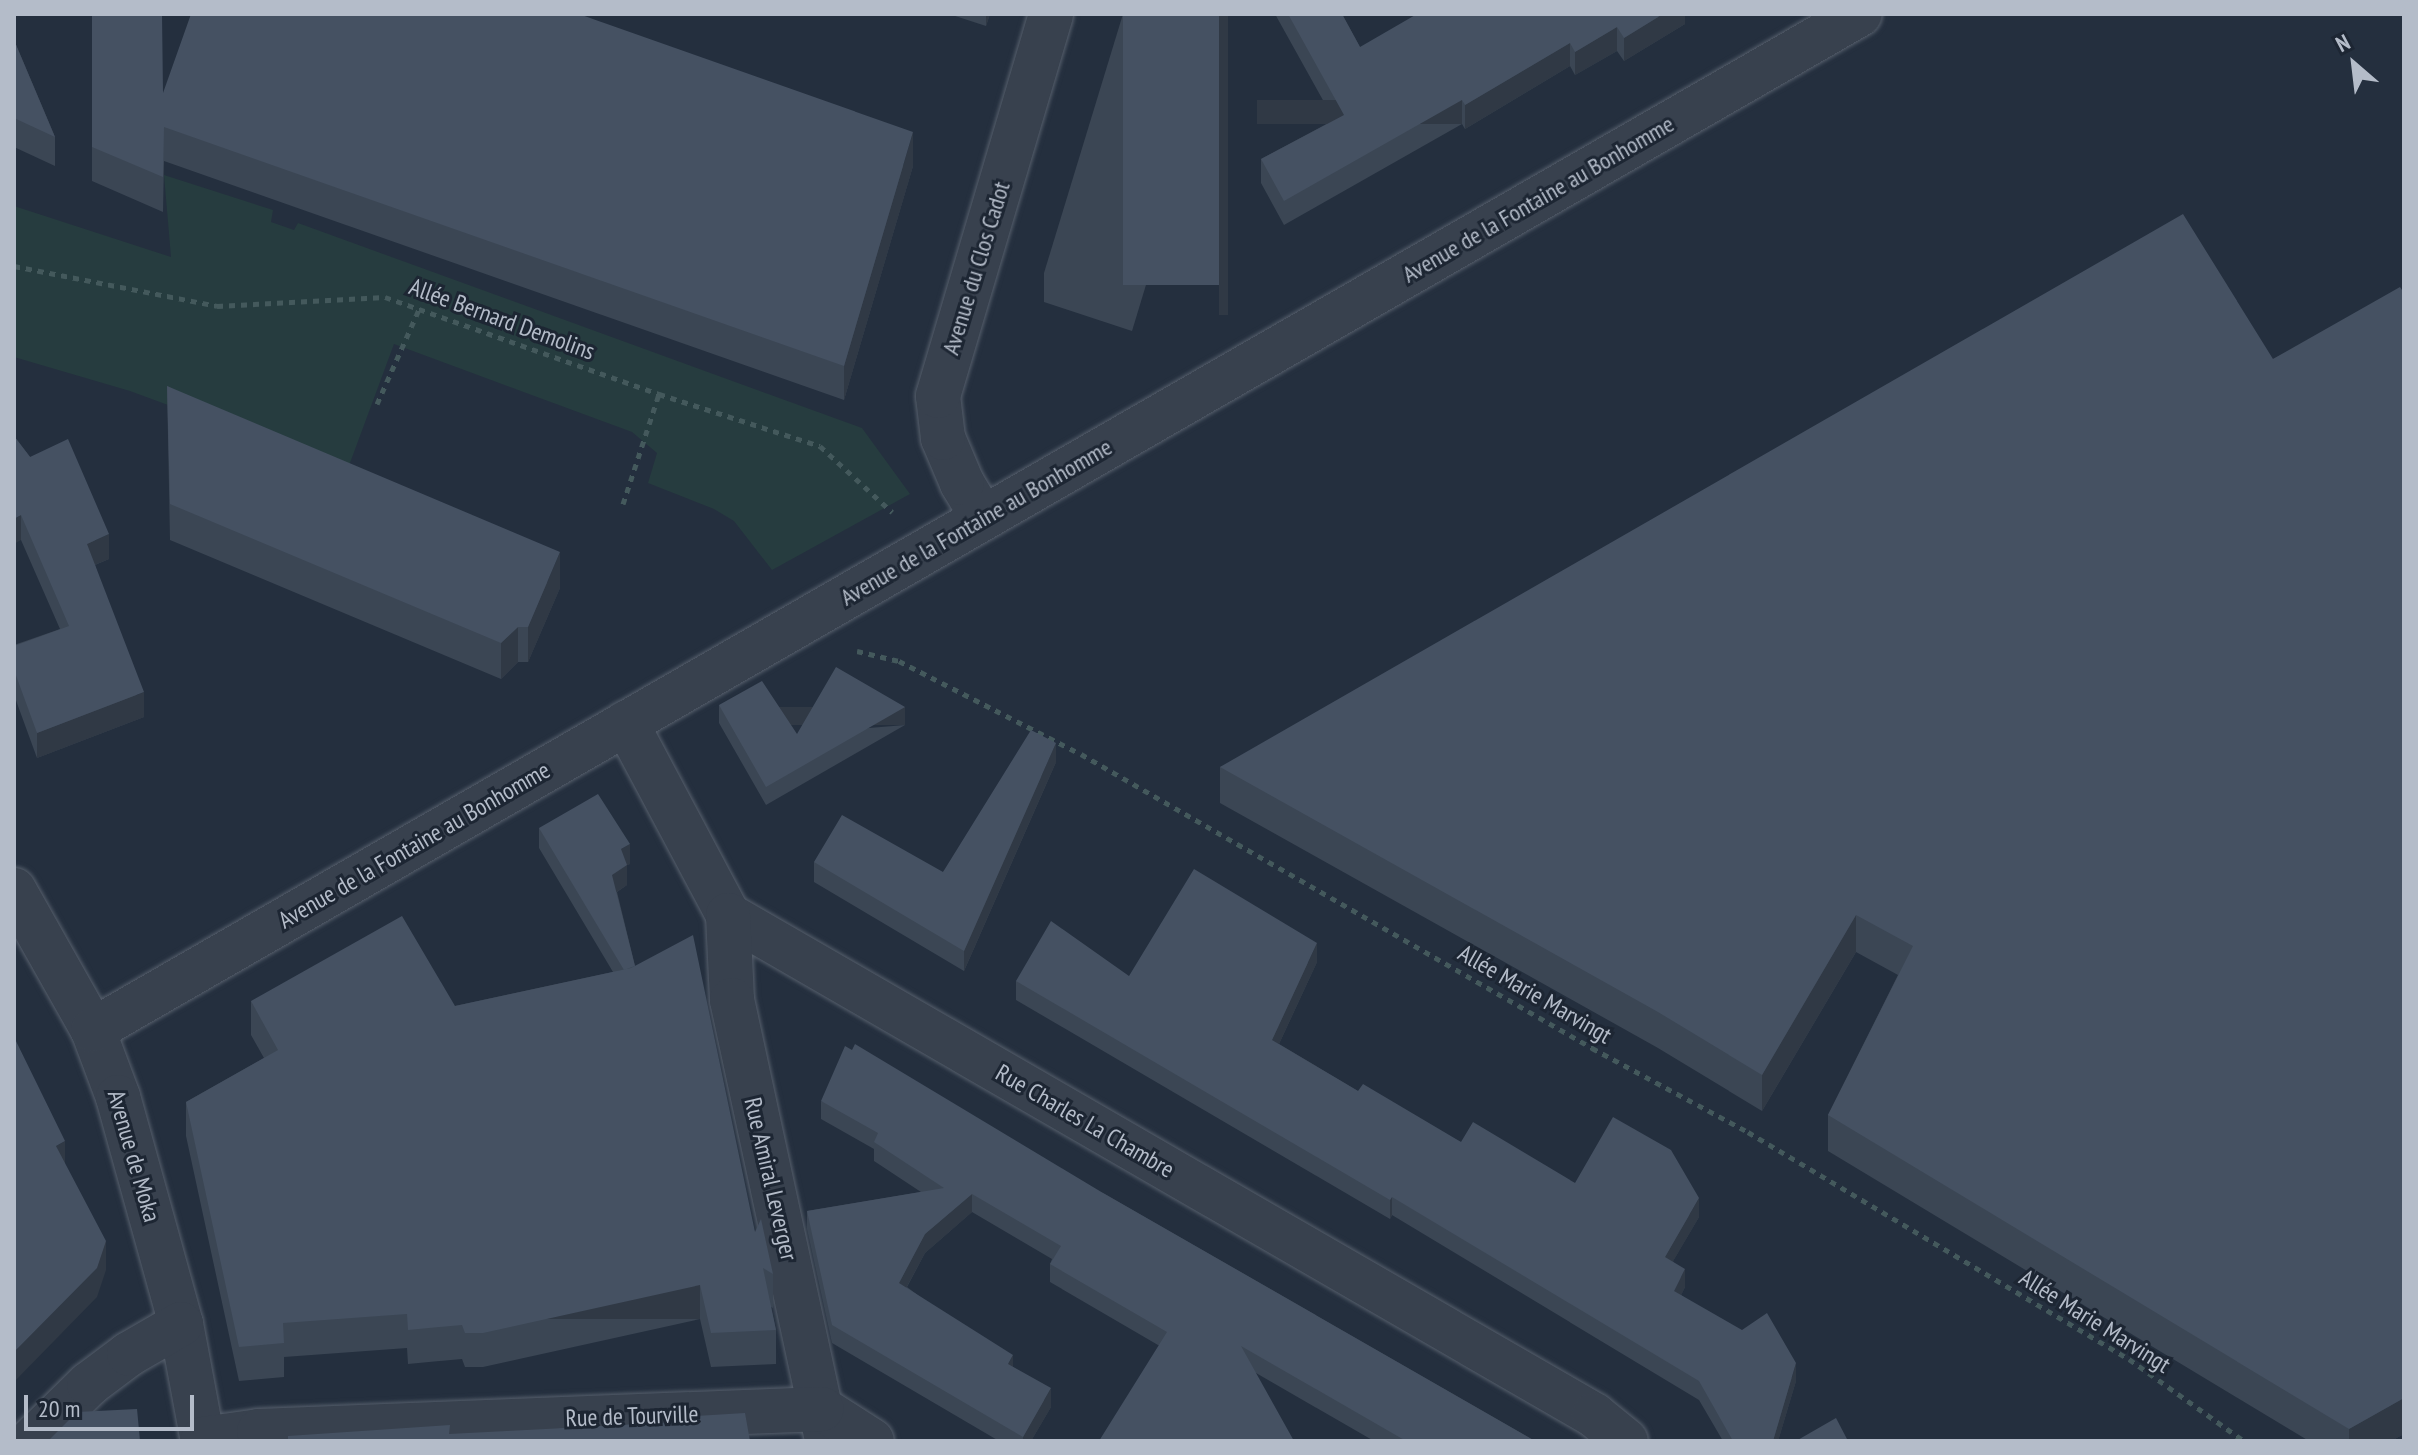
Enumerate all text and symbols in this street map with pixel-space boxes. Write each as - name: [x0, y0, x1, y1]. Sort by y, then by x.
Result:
- north arrow: [2314, 24, 2394, 104]
- text: N: [2331, 28, 2355, 58]
- street label: Avenue de la Fontaine au Bonhomme: [1397, 109, 1679, 289]
- street label: Avenue du Clos Cadot: [936, 178, 1016, 358]
- street label: Allée Bernard Demolins: [405, 272, 599, 366]
- street label: Avenue de la Fontaine au Bonhomme: [835, 432, 1117, 612]
- street label: Avenue de la Fontaine au Bonhomme: [273, 755, 555, 935]
- street label: Allée Marie Marvingt: [1453, 938, 1617, 1050]
- street label: Rue Charles La Chambre: [991, 1058, 1179, 1184]
- street label: Avenue de Moka: [101, 1087, 167, 1225]
- street label: Rue Amiral Leverger: [738, 1094, 804, 1264]
- street label: Allée Marie Marvingt: [2014, 1263, 2176, 1379]
- scale bar: [28, 1379, 198, 1429]
- text: 20 m: [38, 1393, 80, 1424]
- street label: Rue de Tourville: [565, 1399, 699, 1433]

